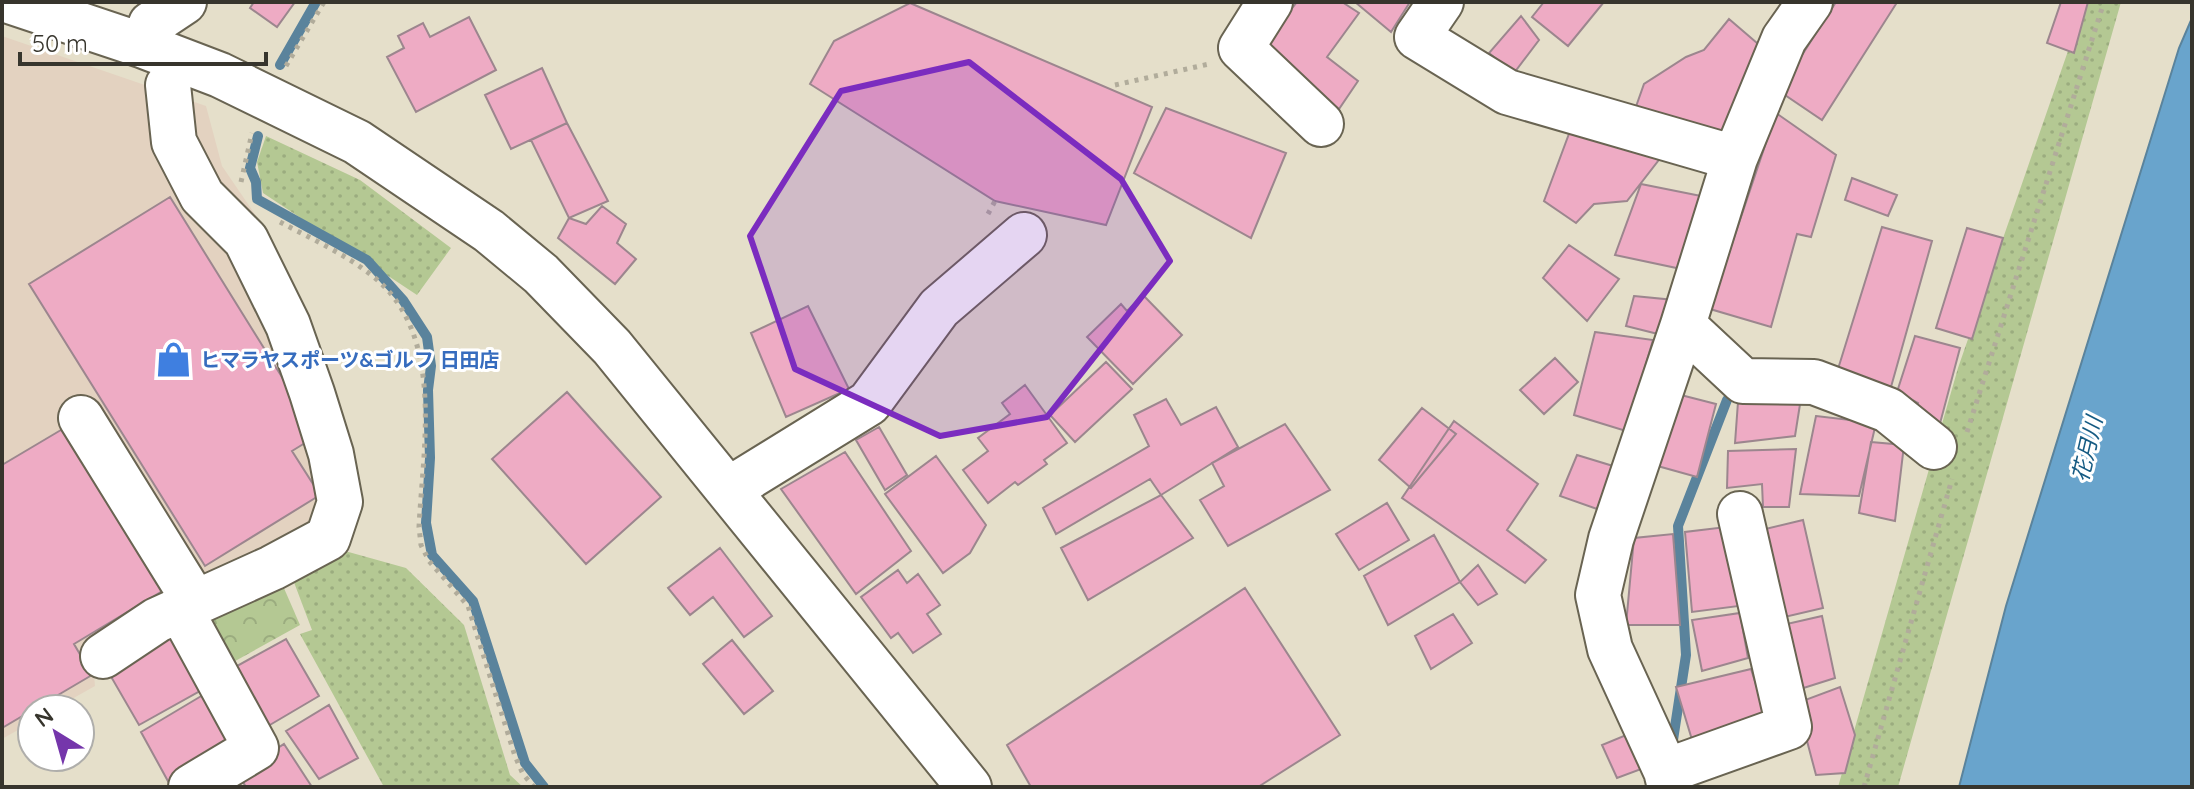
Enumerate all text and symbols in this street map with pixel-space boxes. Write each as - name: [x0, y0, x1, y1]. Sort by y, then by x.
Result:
- scale bar: [20, 16, 266, 66]
- text: 50 m: [32, 28, 88, 58]
- shop icon: ヒマラヤスポーツ&ゴルフ 日田店: [155, 341, 193, 379]
- place label: ヒマラヤスポーツ&ゴルフ 日田店: [200, 347, 499, 372]
- water label: 花月川: [2066, 412, 2109, 484]
- north arrow: [16, 693, 96, 773]
- text: N: [29, 701, 59, 733]

